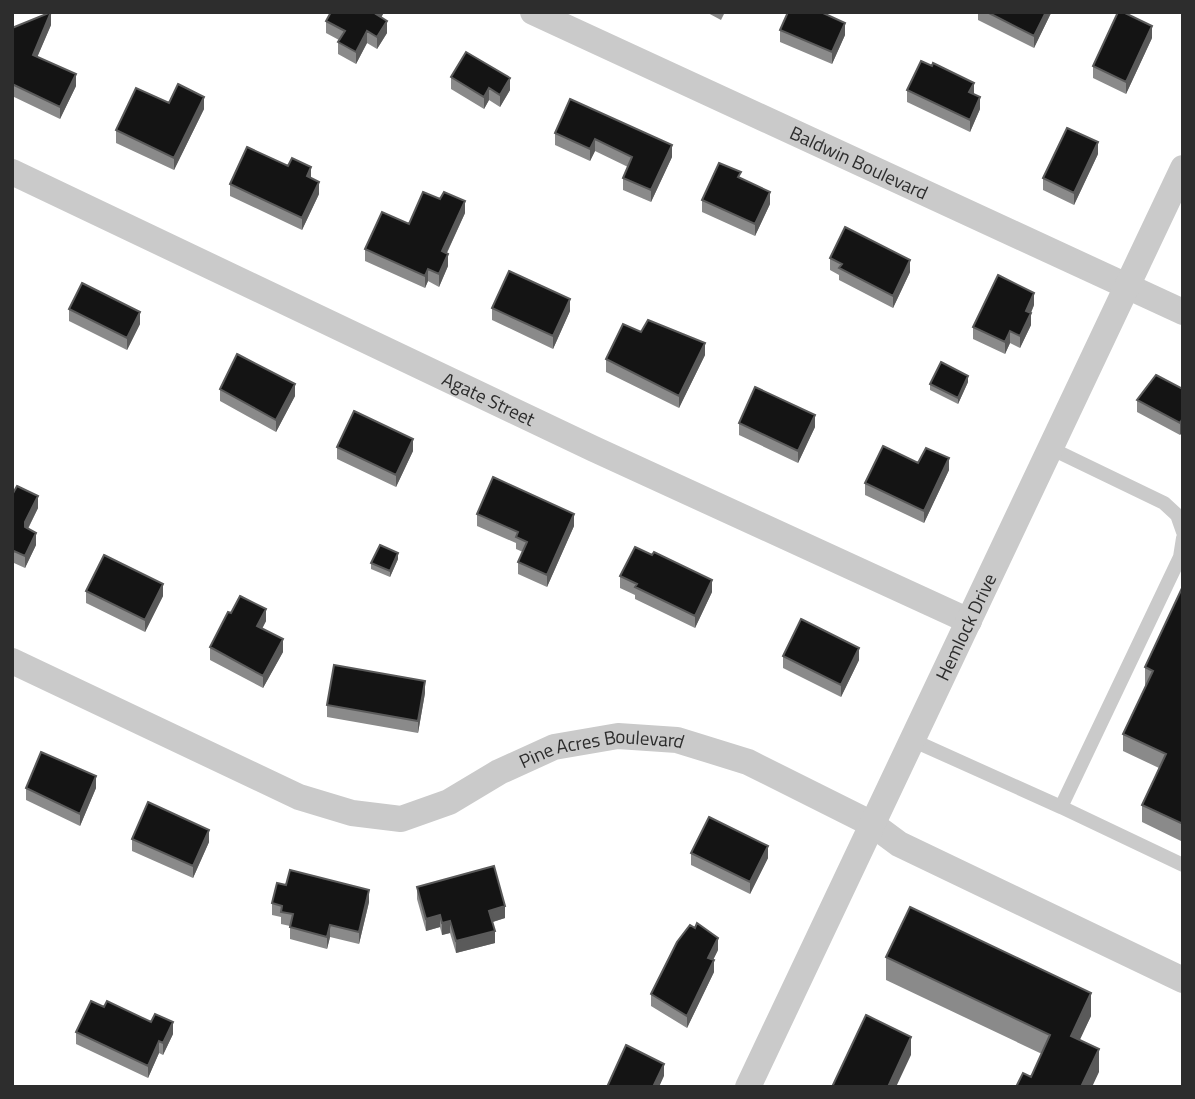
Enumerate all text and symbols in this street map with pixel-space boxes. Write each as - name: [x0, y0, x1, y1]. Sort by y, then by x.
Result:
- street label: Baldwin Boulevard: [785, 118, 933, 206]
- street label: Agate Street: [438, 364, 541, 433]
- street label: Hemlock Drive: [927, 568, 1003, 685]
- street label: Pine Acres Boulevard: [514, 721, 688, 775]

